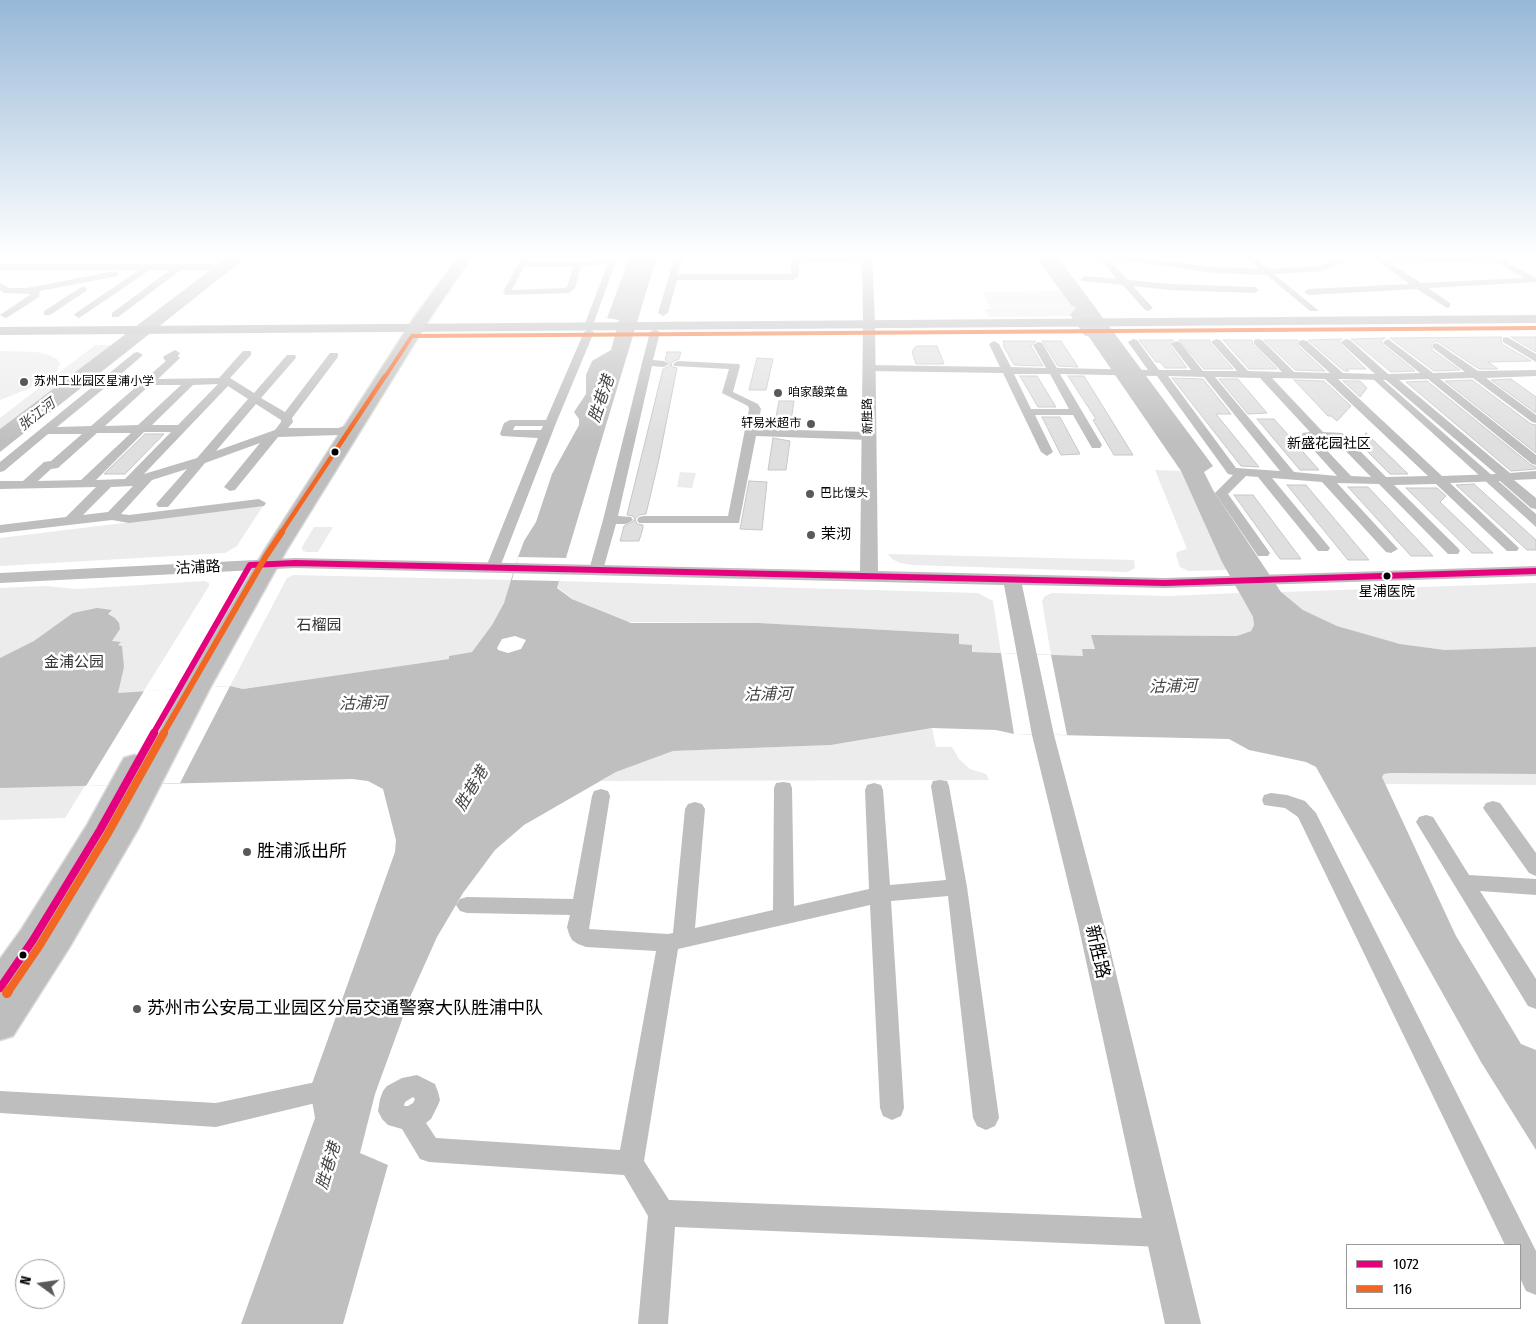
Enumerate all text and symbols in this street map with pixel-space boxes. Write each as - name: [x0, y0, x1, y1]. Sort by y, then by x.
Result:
- water label: 胜巷港: [585, 373, 619, 425]
- place label: 苏州工业园区星浦小学: [34, 375, 154, 389]
- marker: 苏州工业园区星浦小学: [18, 376, 30, 388]
- place label: 咱家酸菜鱼: [788, 386, 848, 400]
- marker: 咱家酸菜鱼: [772, 387, 784, 399]
- water label: 张江河: [15, 395, 59, 435]
- street label: 新胜路: [860, 398, 876, 434]
- place label: 轩易米超市: [741, 417, 801, 431]
- marker: 轩易米超市: [805, 418, 817, 430]
- district label: 新盛花园社区: [1287, 436, 1371, 452]
- unlabelled marker: [330, 447, 340, 457]
- place label: 巴比馒头: [820, 487, 868, 501]
- marker: 巴比馒头: [804, 488, 816, 500]
- place label: 茉沏: [821, 526, 851, 544]
- marker: 茉沏: [805, 529, 817, 541]
- street label: 沽浦路: [175, 558, 221, 578]
- marker: 星浦医院: [1382, 571, 1392, 581]
- place label: 星浦医院: [1359, 584, 1415, 600]
- park label: 石榴园: [297, 617, 341, 635]
- park label: 金浦公园: [44, 654, 104, 672]
- water label: 沽浦河: [1149, 677, 1197, 697]
- water label: 沽浦河: [744, 685, 792, 705]
- water label: 沽浦河: [339, 694, 387, 714]
- water label: 胜巷港: [451, 763, 493, 815]
- place label: 胜浦派出所: [257, 841, 347, 863]
- marker: 胜浦派出所: [241, 846, 253, 858]
- street label: 新胜路: [1080, 923, 1114, 981]
- unlabelled marker: [18, 950, 28, 960]
- place label: 苏州市公安局工业园区分局交通警察大队胜浦中队: [147, 998, 543, 1020]
- marker: 苏州市公安局工业园区分局交通警察大队胜浦中队: [131, 1003, 143, 1015]
- water label: 胜巷港: [313, 1140, 345, 1192]
- legend: [1346, 1244, 1521, 1309]
- text: 1072: [1393, 1255, 1419, 1273]
- north arrow: [15, 1259, 65, 1309]
- text: N: [17, 1274, 35, 1287]
- text: 116: [1393, 1280, 1412, 1298]

